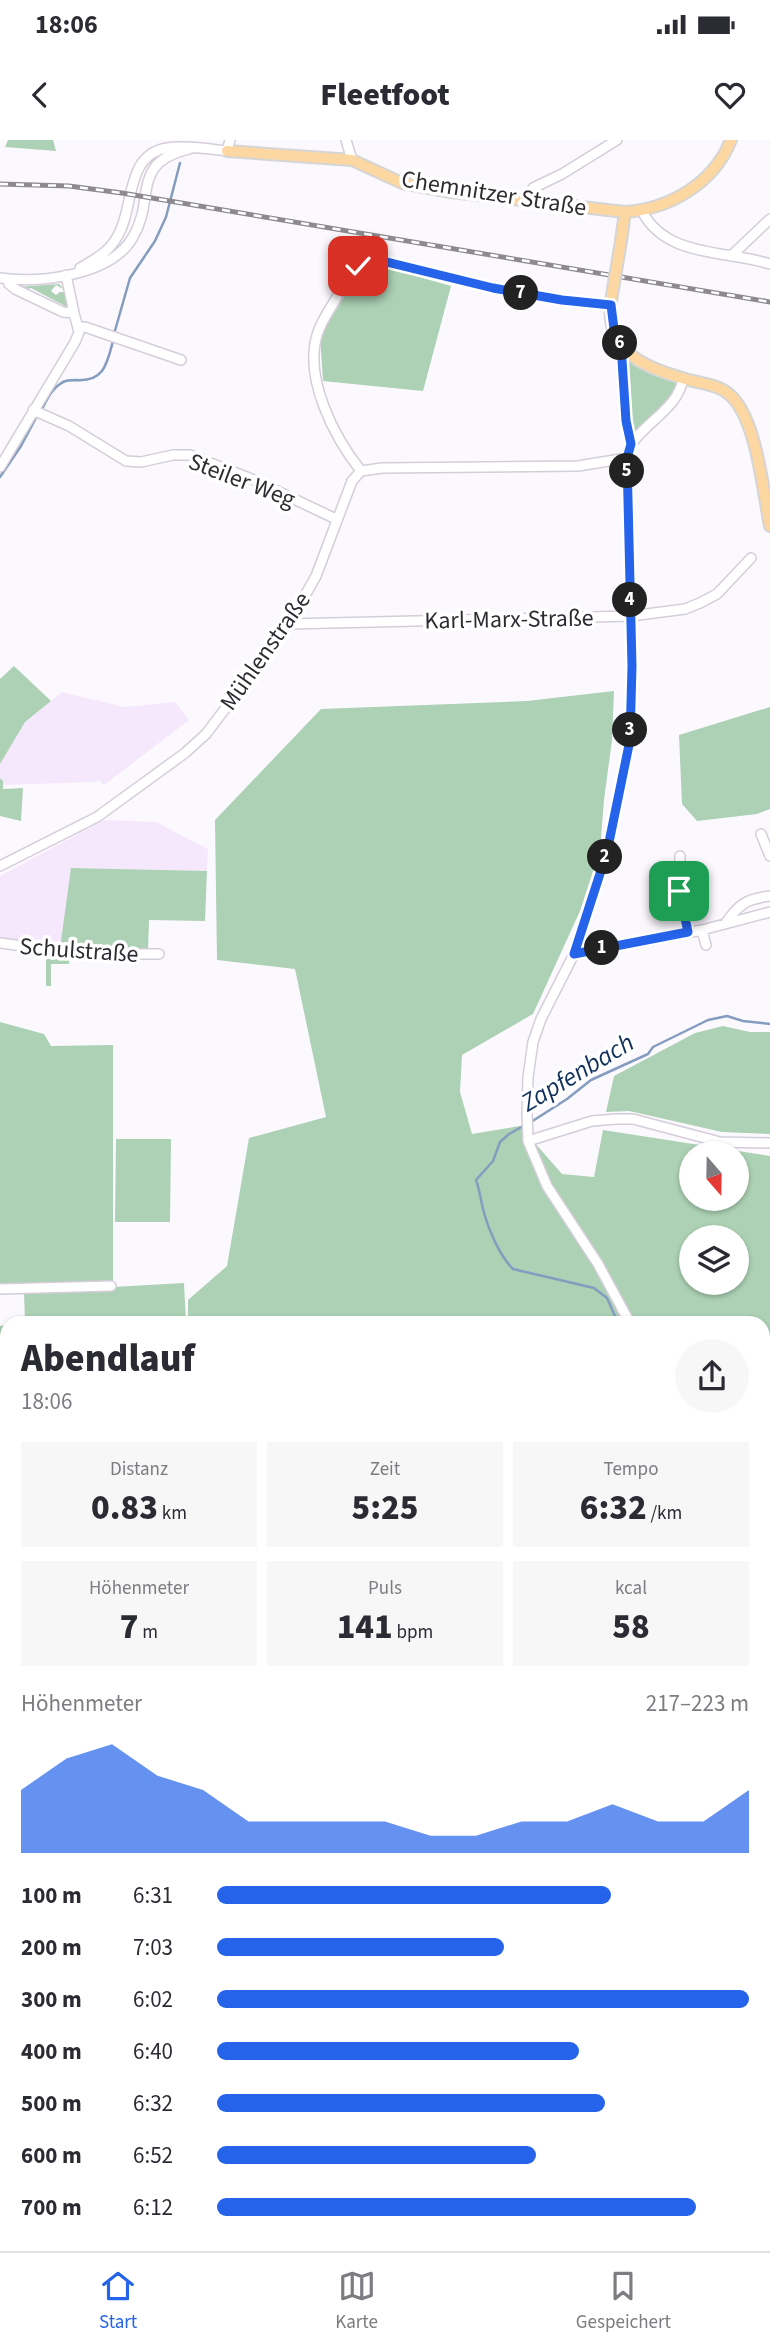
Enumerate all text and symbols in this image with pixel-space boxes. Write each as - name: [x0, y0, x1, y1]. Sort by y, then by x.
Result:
- text: 18:06: [35, 6, 98, 43]
- text: Fleetfoot: [320, 72, 450, 118]
- icon: back: [21, 76, 59, 114]
- icon: heart: [711, 76, 749, 114]
- street label: Chemnitzer Straße: [399, 162, 589, 225]
- pin: [328, 236, 388, 296]
- icon: check: [339, 247, 377, 285]
- pin: 7: [504, 276, 538, 310]
- text: 7: [515, 279, 526, 306]
- pin: 6: [602, 326, 638, 360]
- text: 6: [614, 329, 625, 356]
- street label: Steiler Weg: [183, 444, 300, 517]
- pin: 5: [610, 454, 644, 488]
- text: 5: [621, 457, 632, 484]
- pin: 4: [612, 582, 648, 617]
- street label: Mühlenstraße: [212, 585, 319, 718]
- text: 4: [624, 586, 635, 613]
- street label: Karl-Marx-Straße: [424, 601, 594, 638]
- pin: 3: [612, 712, 648, 748]
- text: 3: [624, 716, 635, 743]
- pin: 2: [588, 840, 622, 874]
- text: 2: [599, 843, 610, 870]
- pin: [649, 861, 709, 921]
- icon: arrive: [660, 872, 698, 910]
- street label: Schulstraße: [18, 929, 140, 972]
- pin: 1: [584, 930, 620, 966]
- text: 1: [596, 934, 607, 961]
- water label: Zapfenbach: [513, 1024, 641, 1121]
- north arrow: [679, 1141, 749, 1211]
- map controls: [679, 1141, 749, 1295]
- button: layers: [679, 1225, 749, 1295]
- text: Abendlauf: [21, 1332, 195, 1386]
- button: share: [675, 1339, 749, 1413]
- text: 18:06: [21, 1385, 72, 1418]
- text: Distanz: [110, 1456, 168, 1483]
- text: Zeit: [370, 1456, 400, 1483]
- text: Tempo: [604, 1456, 658, 1483]
- text: 0.83: [91, 1483, 158, 1533]
- text: 5:25: [352, 1483, 418, 1533]
- text: 6:32: [580, 1483, 647, 1533]
- text: km: [158, 1500, 187, 1527]
- text: /km: [647, 1500, 682, 1527]
- text: Höhenmeter: [89, 1575, 189, 1602]
- text: Puls: [368, 1575, 402, 1602]
- text: kcal: [615, 1575, 647, 1602]
- text: 7: [120, 1602, 139, 1652]
- text: 141: [337, 1602, 393, 1652]
- text: 58: [612, 1602, 650, 1652]
- text: m: [139, 1619, 158, 1646]
- text: bpm: [393, 1619, 433, 1646]
- text: Höhenmeter: [21, 1687, 142, 1720]
- text: 217–223 m: [646, 1687, 749, 1720]
- text: 100 m: [21, 1879, 82, 1912]
- text: 6:31: [133, 1879, 173, 1912]
- text: 200 m: [21, 1931, 82, 1964]
- text: 7:03: [133, 1931, 173, 1964]
- text: 300 m: [21, 1983, 82, 2016]
- text: 6:02: [133, 1983, 173, 2016]
- text: 400 m: [21, 2035, 82, 2068]
- text: 6:40: [133, 2035, 173, 2068]
- text: 500 m: [21, 2087, 82, 2120]
- text: 6:32: [133, 2087, 173, 2120]
- text: 600 m: [21, 2139, 82, 2172]
- text: 6:52: [133, 2139, 173, 2172]
- text: 700 m: [21, 2191, 82, 2224]
- text: 6:12: [133, 2191, 173, 2224]
- tab: Start: [99, 2267, 137, 2336]
- tab: Karte: [335, 2267, 378, 2336]
- tab: Gespeichert: [576, 2267, 671, 2336]

